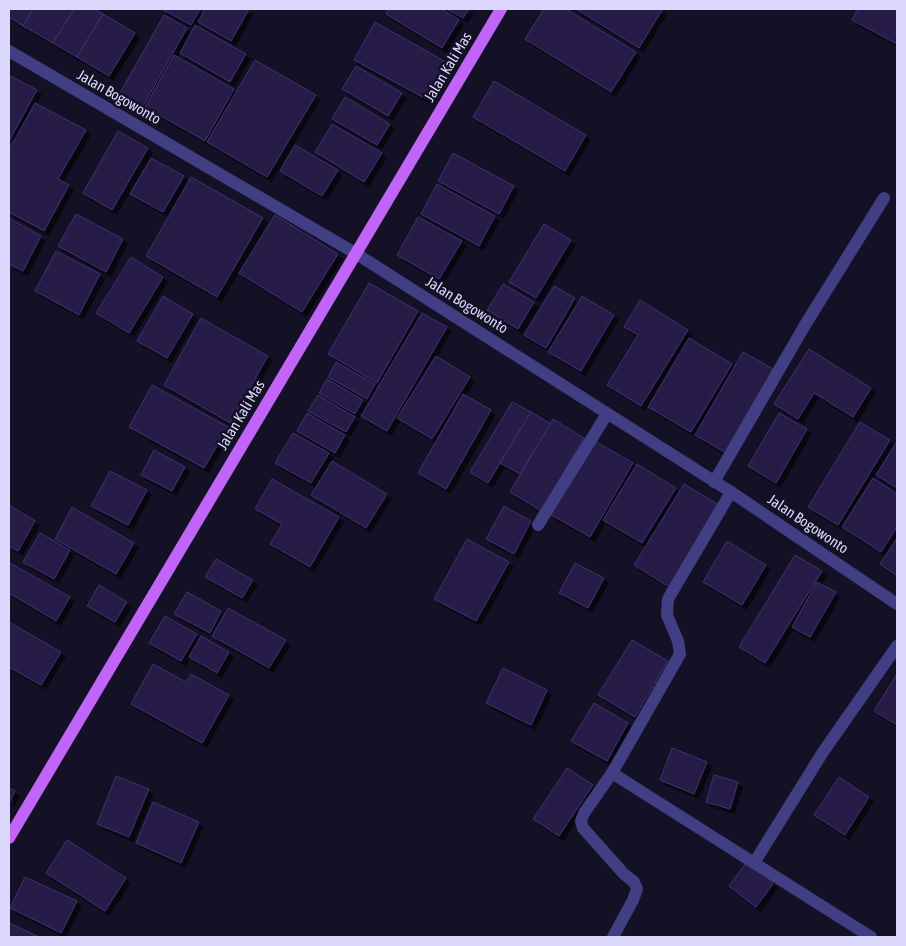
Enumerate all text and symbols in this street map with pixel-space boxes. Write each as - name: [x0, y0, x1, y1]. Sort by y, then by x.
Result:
- street label: Jalan Kali Mas: [420, 29, 475, 105]
- street label: Jalan Bogowonto: [74, 66, 164, 127]
- street label: Jalan Bogowonto: [423, 273, 511, 337]
- street label: Jalan Kali Mas: [213, 377, 268, 453]
- street label: Jalan Bogowonto: [765, 490, 852, 557]

